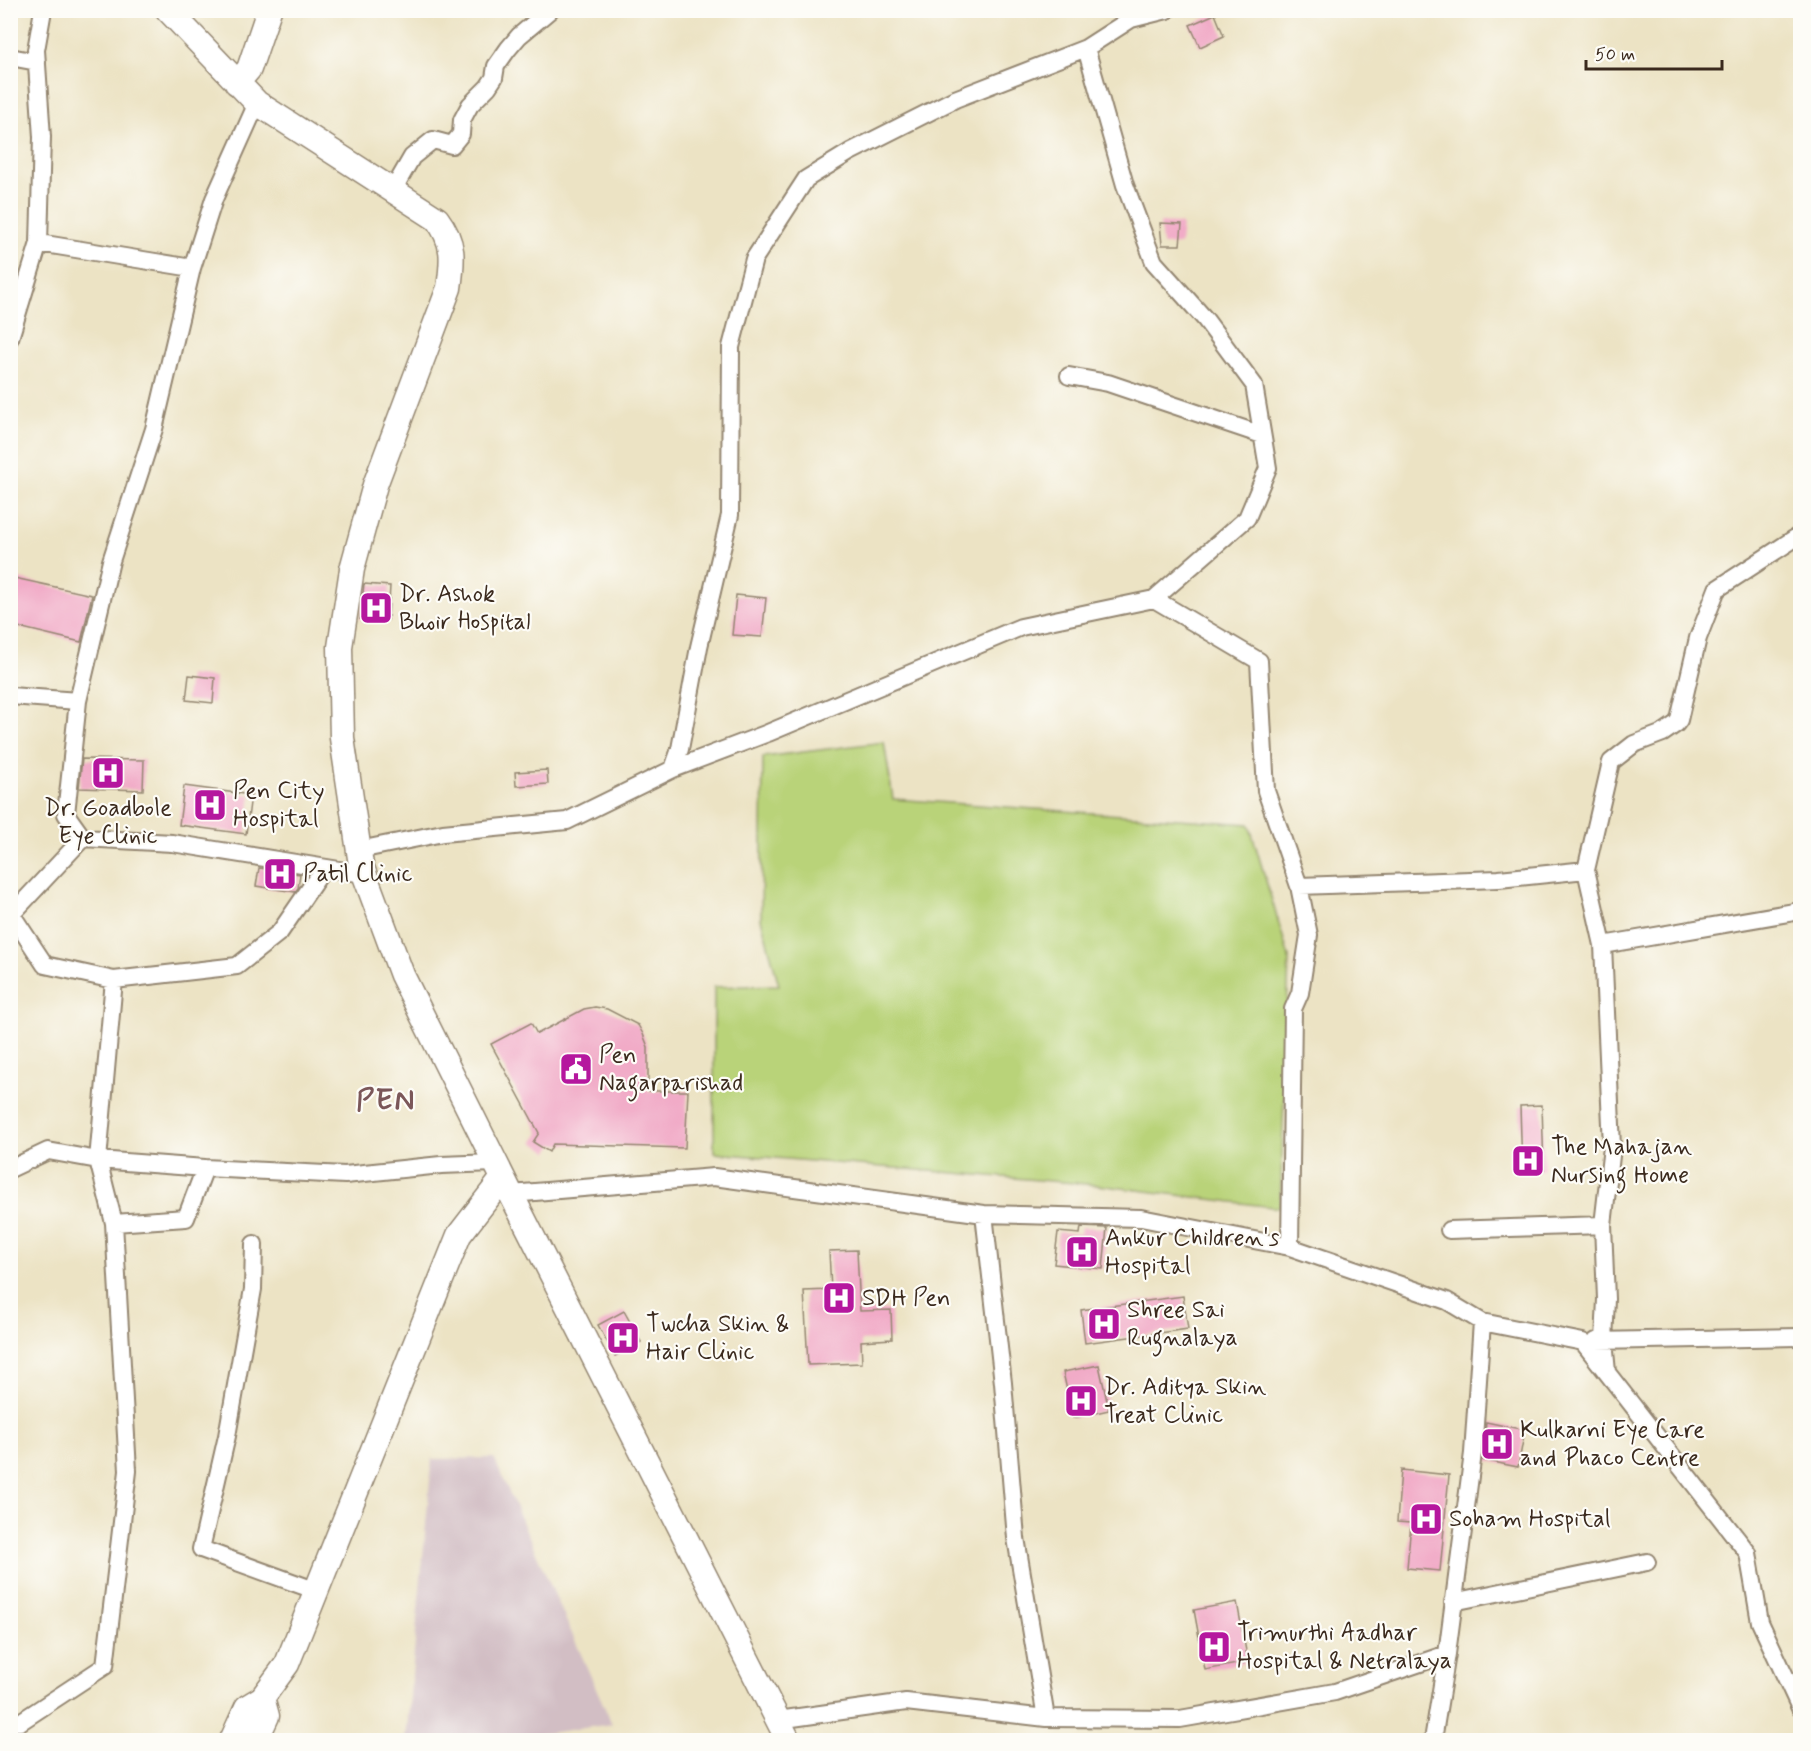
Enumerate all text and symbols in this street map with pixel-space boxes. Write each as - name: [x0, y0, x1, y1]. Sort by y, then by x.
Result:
- scale bar: [1586, 33, 1722, 71]
- text: 50 m: [1595, 43, 1635, 67]
- place label: Dr. Ashok Bhoir Hospital: [399, 579, 531, 638]
- hospital icon: Dr. Ashok Bhoir Hospital: [358, 590, 394, 626]
- hospital icon: Dr. Goadbole Eye Clinic: [90, 755, 126, 791]
- place label: Pen City Hospital: [233, 776, 324, 835]
- hospital icon: Pen City Hospital: [192, 787, 228, 823]
- place label: Dr. Goadbole Eye Clinic: [44, 793, 172, 852]
- hospital icon: Patil Clinic: [262, 856, 298, 892]
- place label: Patil Clinic: [303, 859, 412, 890]
- place label: Pen Nagarparishad: [599, 1040, 743, 1102]
- public building icon: Pen Nagarparishad: [558, 1051, 594, 1087]
- district label: PEN: [356, 1081, 416, 1120]
- place label: The Mahajan Nursing Home: [1551, 1132, 1692, 1194]
- hospital icon: The Mahajan Nursing Home: [1510, 1143, 1546, 1179]
- place label: Ankur Children's Hospital: [1105, 1223, 1280, 1282]
- hospital icon: Ankur Children's Hospital: [1064, 1234, 1100, 1270]
- hospital icon: SDH Pen: [821, 1280, 857, 1316]
- place label: SDH Pen: [862, 1283, 951, 1314]
- place label: Shree Sai Rugnalaya: [1127, 1295, 1238, 1357]
- hospital icon: Shree Sai Rugnalaya: [1086, 1306, 1122, 1342]
- place label: Twcha Skin & Hair Clinic: [646, 1309, 789, 1368]
- hospital icon: Twcha Skin & Hair Clinic: [605, 1320, 641, 1356]
- place label: Dr. Aditya Skin Treat Clinic: [1104, 1372, 1266, 1431]
- hospital icon: Dr. Aditya Skin Treat Clinic: [1063, 1383, 1099, 1419]
- place label: Kulkarni Eye Care and Phaco Centre: [1520, 1415, 1705, 1474]
- hospital icon: Kulkarni Eye Care and Phaco Centre: [1479, 1426, 1515, 1462]
- hospital icon: Soham Hospital: [1408, 1501, 1444, 1537]
- place label: Soham Hospital: [1449, 1504, 1611, 1535]
- place label: Trimurthi Aadhar Hospital & Netralaya: [1237, 1618, 1452, 1677]
- hospital icon: Trimurthi Aadhar Hospital & Netralaya: [1196, 1629, 1232, 1665]

